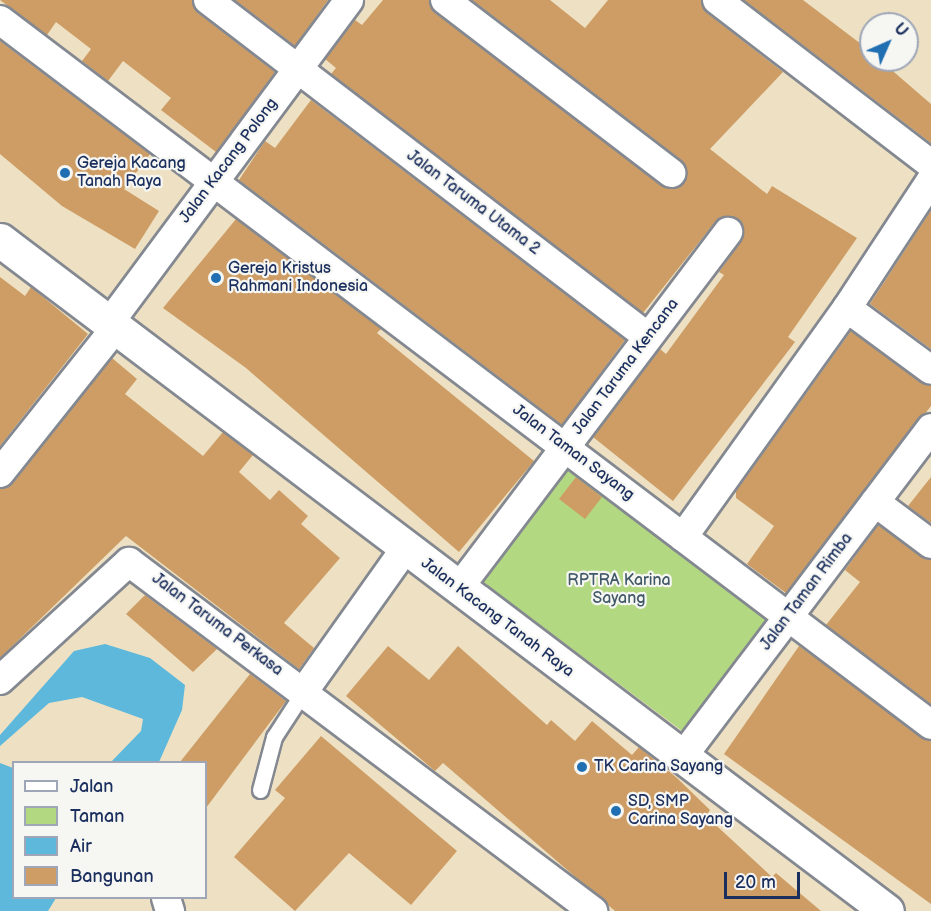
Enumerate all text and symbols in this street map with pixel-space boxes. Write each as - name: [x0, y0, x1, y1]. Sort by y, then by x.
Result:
- north arrow: [859, 12, 919, 72]
- text: U: [890, 20, 911, 41]
- street label: Jalan Kacang Polong: [176, 95, 282, 227]
- street label: Jalan Taruma Utama 2: [402, 146, 544, 260]
- place label: Gereja Kacang Tanah Raya: [77, 154, 186, 192]
- marker: Gereja Kacang Tanah Raya: [58, 166, 72, 180]
- place label: Gereja Kristus Rahmani Indonesia: [228, 259, 368, 297]
- marker: Gereja Kristus Rahmani Indonesia: [209, 271, 223, 285]
- street label: Jalan Taruma Kencana: [569, 295, 683, 439]
- street label: Jalan Taman Sayang: [508, 401, 638, 505]
- street label: Jalan Taman Rimba: [757, 529, 857, 655]
- street label: Jalan Kacang Tanah Raya: [417, 554, 577, 682]
- street label: Jalan Taruma Perkasa: [148, 569, 286, 681]
- park label: RPTRA Karina Sayang: [567, 571, 671, 609]
- place label: TK Carina Sayang: [594, 757, 723, 777]
- marker: TK Carina Sayang: [575, 760, 589, 774]
- legend: [12, 761, 207, 899]
- text: Jalan: [70, 776, 113, 797]
- place label: SD, SMP Carina Sayang: [628, 792, 733, 830]
- marker: SD, SMP Carina Sayang: [609, 804, 623, 818]
- text: Taman: [70, 806, 124, 827]
- text: Air: [70, 836, 92, 857]
- scale bar: [727, 860, 804, 898]
- text: Bangunan: [70, 866, 154, 887]
- text: 20 m: [735, 872, 776, 893]

